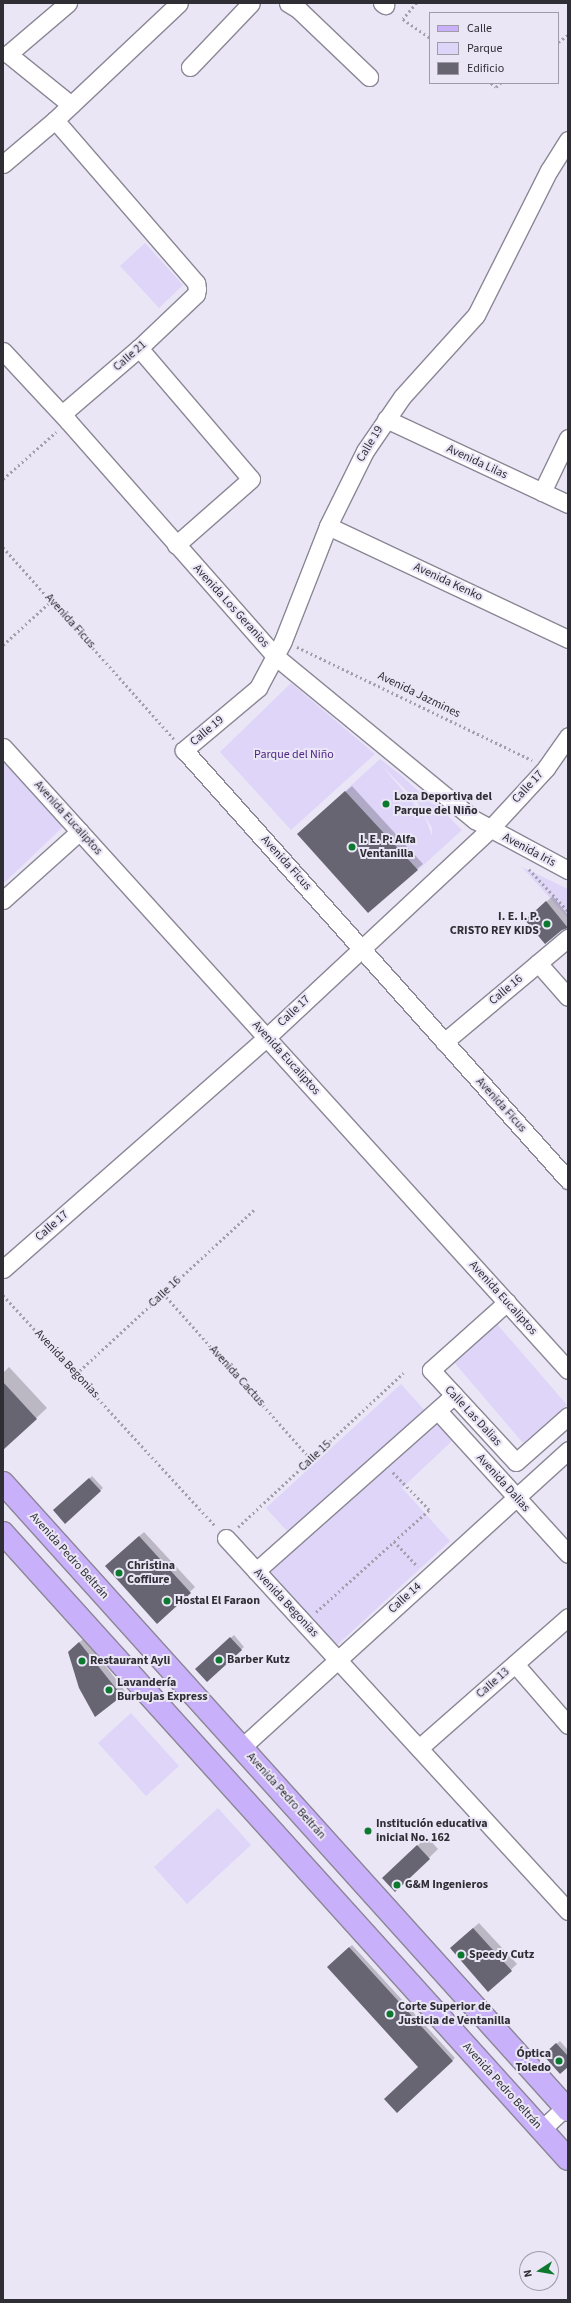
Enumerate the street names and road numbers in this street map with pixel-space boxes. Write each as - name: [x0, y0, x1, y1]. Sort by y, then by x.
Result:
- street label: Calle 21: [110, 338, 150, 374]
- street label: Calle 19: [354, 423, 386, 465]
- street label: Avenida Lilas: [444, 442, 510, 482]
- street label: Avenida Kenko: [411, 560, 485, 604]
- street label: Avenida Los Geranios: [190, 562, 272, 650]
- street label: Avenida Ficus: [42, 591, 98, 651]
- street label: Avenida Jazmines: [375, 669, 463, 721]
- street label: Calle 19: [187, 713, 227, 749]
- street label: Calle 17: [509, 768, 547, 806]
- street label: Avenida Eucaliptos: [31, 778, 105, 858]
- street label: Avenida Iris: [500, 830, 558, 870]
- street label: Avenida Ficus: [258, 833, 314, 893]
- street label: Calle 16: [486, 972, 526, 1008]
- street label: Calle 17: [275, 992, 313, 1030]
- street label: Avenida Eucaliptos: [249, 1018, 323, 1098]
- street label: Avenida Ficus: [473, 1075, 529, 1135]
- street label: Calle 17: [32, 1208, 72, 1244]
- street label: Avenida Eucaliptos: [466, 1258, 540, 1338]
- street label: Calle 16: [146, 1273, 184, 1311]
- street label: Avenida Begonias: [32, 1327, 102, 1401]
- street label: Avenida Cactus: [206, 1343, 268, 1409]
- street label: Calle Las Dalias: [441, 1383, 505, 1449]
- street label: Calle 15: [296, 1437, 334, 1475]
- street label: Avenida Dalias: [473, 1451, 533, 1515]
- street label: Avenida Pedro Beltrán: [26, 1510, 112, 1602]
- street label: Avenida Begonias: [251, 1566, 321, 1640]
- street label: Calle 14: [386, 1580, 424, 1616]
- street label: Calle 13: [473, 1665, 513, 1701]
- street label: Avenida Pedro Beltrán: [243, 1750, 329, 1842]
- street label: Avenida Pedro Beltrán: [459, 2040, 545, 2132]

